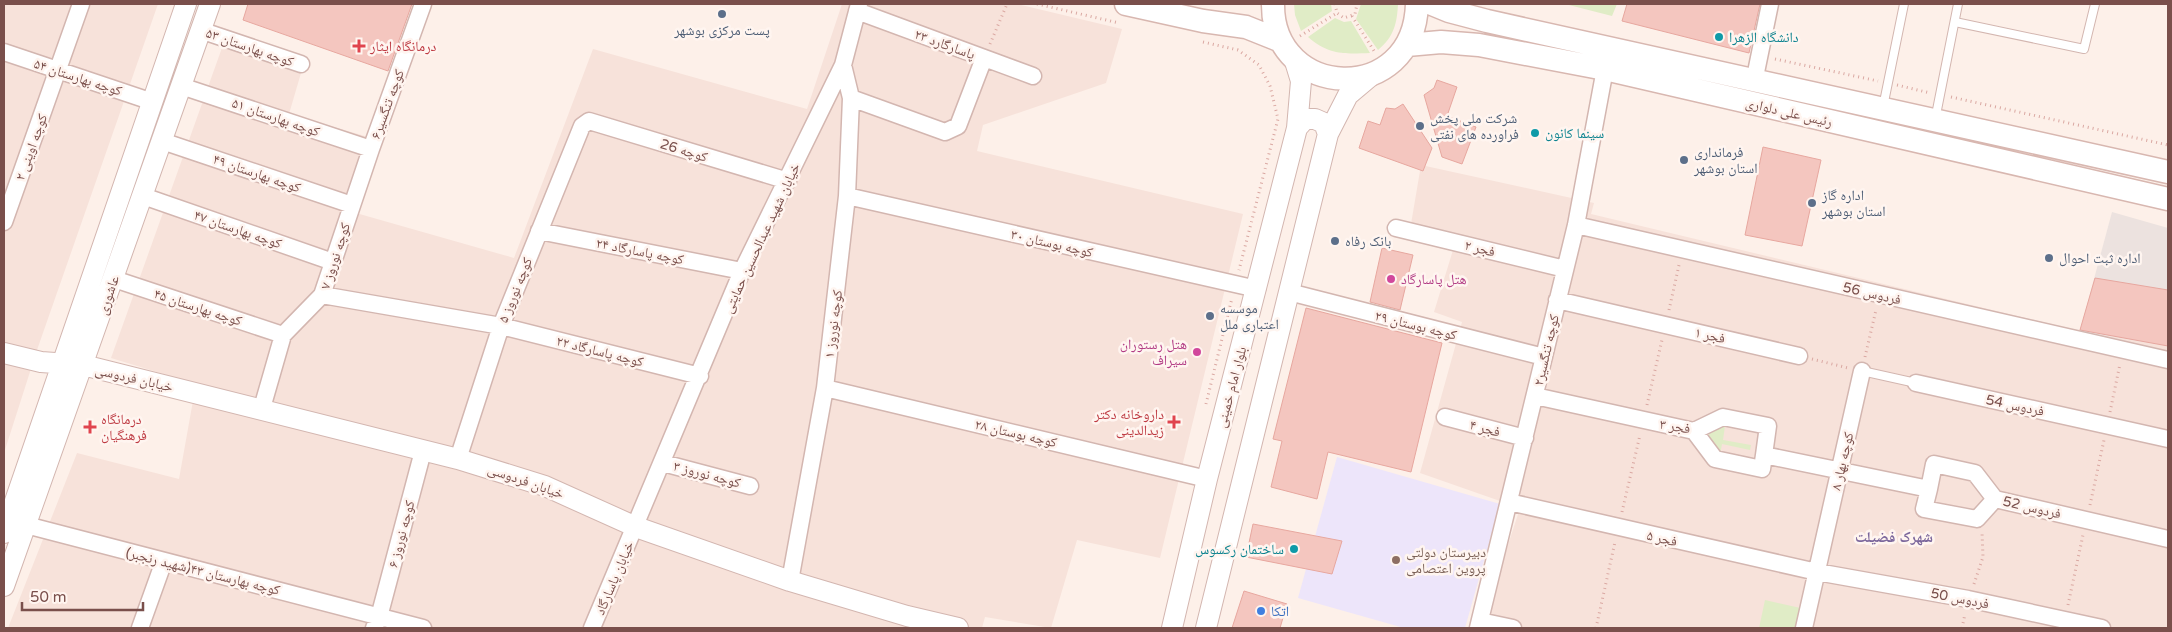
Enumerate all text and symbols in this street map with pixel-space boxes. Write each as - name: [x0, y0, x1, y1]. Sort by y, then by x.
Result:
- marker: پست مرکزی بوشهر: [716, 8, 728, 20]
- place label: پست مرکزی بوشهر: [673, 22, 770, 39]
- street label: کوچه بهارستان ۵۳: [204, 25, 296, 70]
- street label: پاسارگارد ۲۳: [912, 26, 978, 63]
- place label: دانشگاه الزهرا: [1729, 29, 1799, 46]
- marker: دانشگاه الزهرا: [1713, 31, 1725, 43]
- place label: درمانگاه ایثار: [369, 38, 437, 55]
- marker: درمانگاه ایثار: [352, 39, 366, 53]
- street label: کوچه بهارستان ۵۴: [32, 55, 124, 100]
- street label: کوچه تنگسیر۶: [367, 67, 408, 141]
- street label: رئیس علی دلواری: [1744, 94, 1834, 131]
- street label: کوچه بهارستان ۵۱: [230, 95, 322, 140]
- place label: شرکت ملی پخش فراورده های نفتی: [1430, 110, 1519, 143]
- street label: کوچه اوینی ۲: [12, 111, 51, 183]
- marker: شرکت ملی پخش فراورده های نفتی: [1414, 120, 1426, 132]
- place label: سینما کانون: [1545, 125, 1604, 142]
- marker: سینما کانون: [1529, 127, 1541, 139]
- street label: کوچه 26: [658, 135, 710, 166]
- place label: فرمانداری استان بوشهر: [1693, 144, 1758, 177]
- street label: کوچه بهارستان ۴۹: [211, 151, 303, 196]
- marker: فرمانداری استان بوشهر: [1678, 154, 1690, 166]
- street label: خیابان شهید عبدالحسین حمایتی: [719, 160, 804, 316]
- place label: اداره گاز استان بوشهر: [1821, 187, 1886, 220]
- marker: اداره گاز استان بوشهر: [1806, 197, 1818, 209]
- street label: کوچه بهارستان ۴۷: [192, 207, 284, 252]
- street label: کوچه نوروز ۷: [317, 221, 354, 292]
- street label: کوچه بوستان ۳۰: [1009, 226, 1095, 261]
- place label: بانک رفاه: [1345, 233, 1391, 250]
- street label: کوچه پاسارگاد ۲۴: [595, 235, 685, 268]
- marker: بانک رفاه: [1329, 235, 1341, 247]
- street label: فجر ۲: [1463, 237, 1497, 260]
- place label: اداره ثبت احوال: [2059, 250, 2141, 267]
- marker: اداره ثبت احوال: [2043, 252, 2055, 264]
- street label: کوچه نوروز ۵: [495, 255, 536, 325]
- place label: هتل پاسارگاد: [1401, 271, 1467, 288]
- street label: عاشوری: [94, 273, 123, 317]
- marker: هتل پاسارگاد: [1385, 273, 1397, 285]
- street label: فردوس 56: [1841, 279, 1903, 308]
- street label: کوچه بهارستان ۴۵: [152, 285, 244, 330]
- street label: کوچه نوروز ۱: [821, 289, 846, 359]
- place label: موسسه اعتباری ملل: [1220, 300, 1279, 333]
- street label: کوچه بوستان ۲۹: [1373, 307, 1459, 344]
- marker: موسسه اعتباری ملل: [1204, 310, 1216, 322]
- street label: کوچه تنگسیر۲: [1530, 313, 1563, 388]
- street label: فجر ۱: [1693, 324, 1727, 347]
- street label: کوچه پاسارگاد ۲۲: [555, 332, 645, 371]
- place label: هتل رستوران سیراف: [1120, 336, 1187, 369]
- street label: بلوار امام خمینی: [1212, 345, 1251, 430]
- marker: هتل رستوران سیراف: [1191, 346, 1203, 358]
- street label: خیابان فردوسی: [93, 361, 175, 396]
- street label: فردوس 54: [1984, 391, 2046, 420]
- place label: داروخانه دکتر زیدالدینی: [1093, 406, 1164, 439]
- place label: درمانگاه فرهنگیان: [101, 411, 147, 444]
- street label: کوچه بوستان ۲۸: [973, 416, 1059, 451]
- marker: داروخانه دکتر زیدالدینی: [1168, 416, 1180, 428]
- street label: فجر ۴: [1468, 416, 1502, 441]
- street label: فجر ۳: [1658, 416, 1692, 437]
- marker: درمانگاه فرهنگیان: [83, 420, 97, 434]
- street label: کوچه بهار ۸: [1828, 430, 1857, 492]
- street label: کوچه نوروز ۳: [671, 457, 743, 492]
- street label: خیابان فردوسی: [486, 461, 566, 502]
- street label: فردوس 52: [2001, 493, 2063, 522]
- street label: کوچه نوروز ۶: [384, 498, 419, 570]
- street label: فجر ۵: [1645, 527, 1679, 550]
- district label: شهرک فضیلت: [1855, 528, 1933, 546]
- street label: خیابان پاسارگاد: [591, 539, 638, 618]
- place label: ساختمان رکسوس: [1195, 541, 1284, 558]
- marker: ساختمان رکسوس: [1288, 543, 1300, 555]
- street label: کوچه بهارستان ۴۳(شهید رنجبر): [124, 544, 282, 599]
- place label: دبیرستان دولتی پروین اعتصامی: [1406, 544, 1486, 577]
- marker: دبیرستان دولتی پروین اعتصامی: [1390, 554, 1402, 566]
- scale bar: [22, 580, 144, 612]
- street label: فردوس 50: [1929, 584, 1991, 613]
- text: 50 m: [30, 588, 67, 606]
- place label: اتکا: [1271, 603, 1289, 620]
- marker: اتکا: [1255, 605, 1267, 617]

